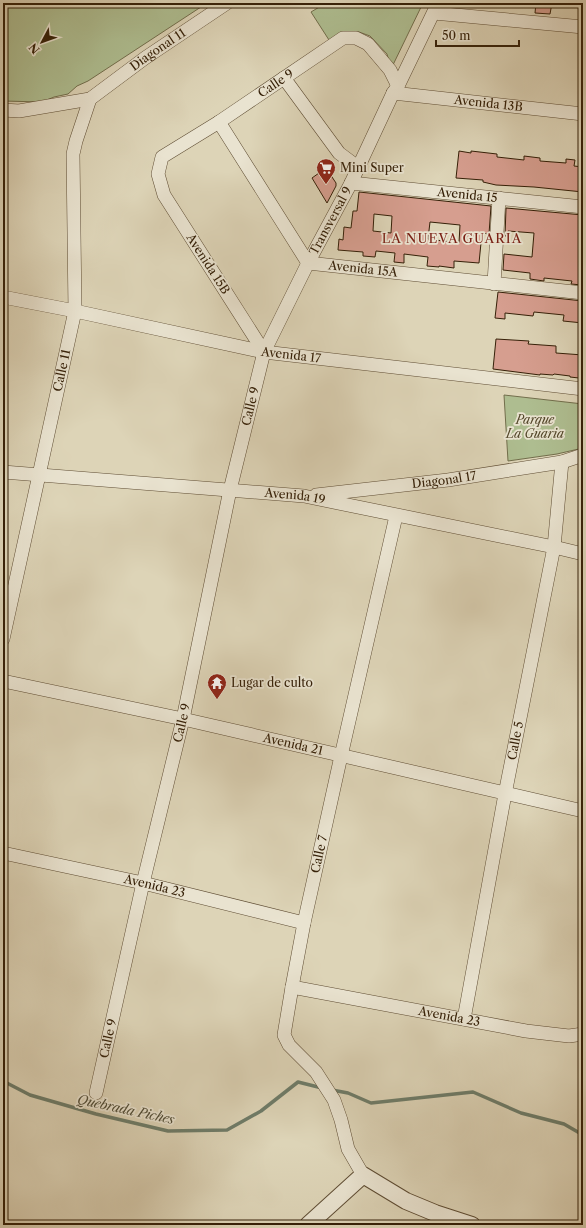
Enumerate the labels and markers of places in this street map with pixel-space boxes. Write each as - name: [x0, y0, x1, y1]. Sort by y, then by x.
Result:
- supermarket icon: Mini Super: [315, 157, 337, 185]
- place label: Mini Super: [340, 160, 404, 175]
- temple icon: Lugar de culto: [206, 672, 228, 700]
- place label: Lugar de culto: [231, 675, 313, 690]

